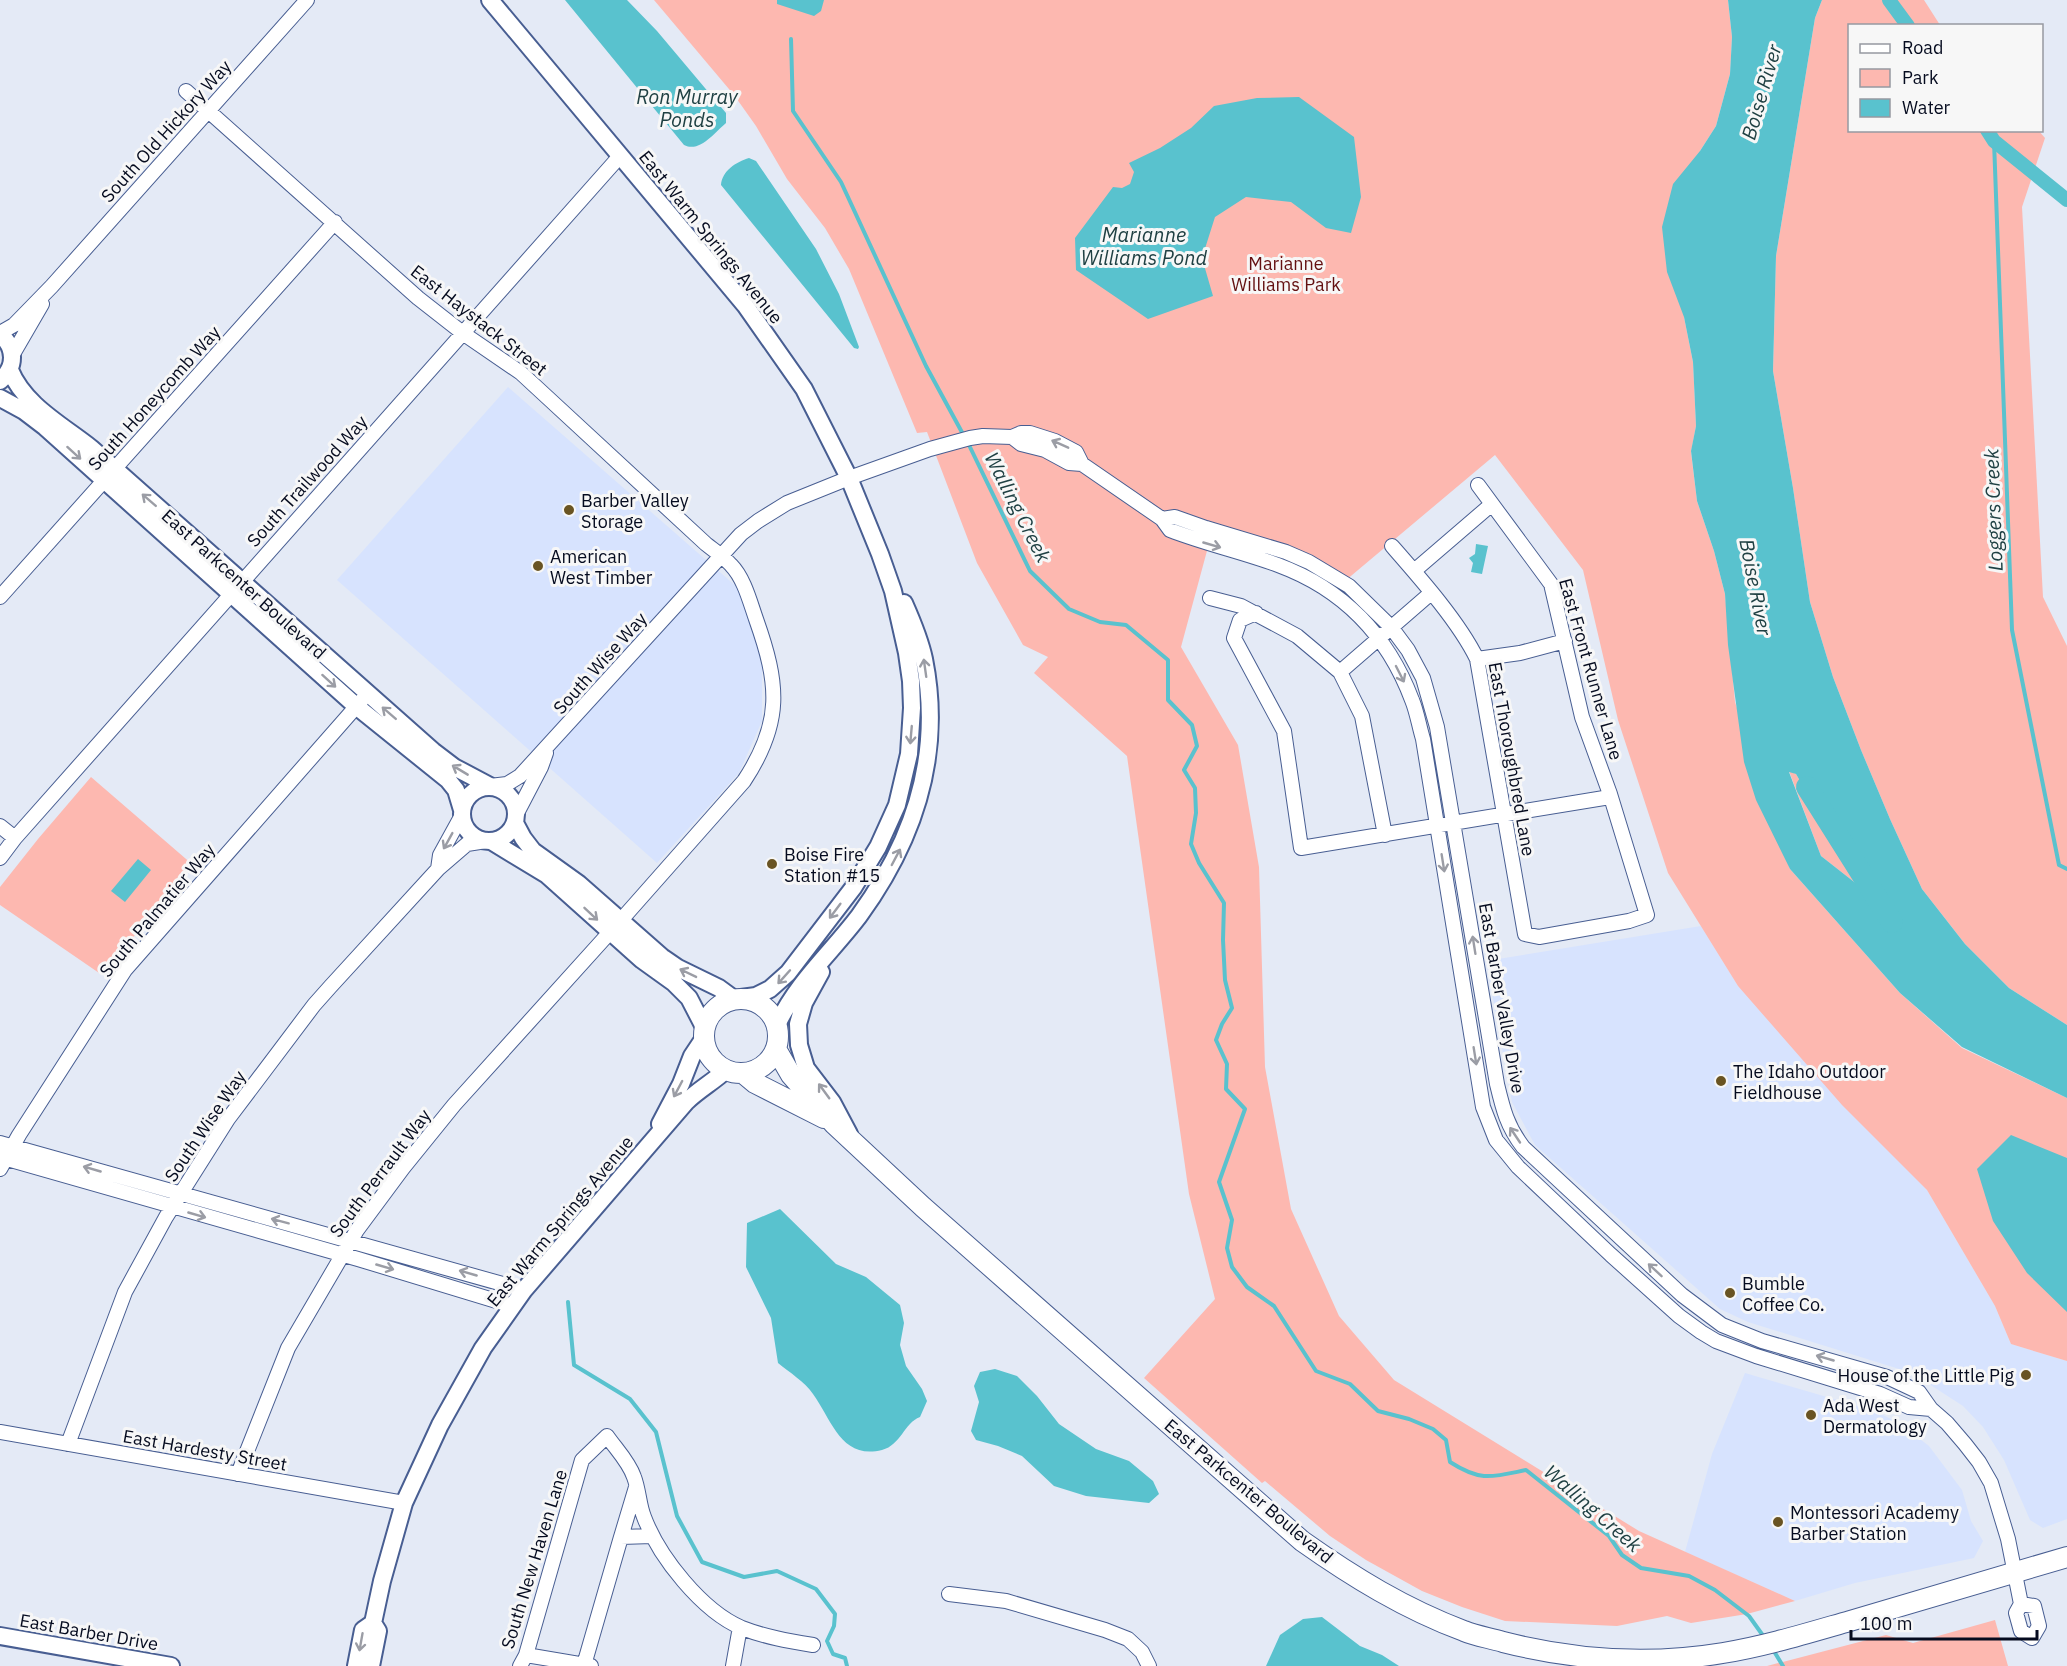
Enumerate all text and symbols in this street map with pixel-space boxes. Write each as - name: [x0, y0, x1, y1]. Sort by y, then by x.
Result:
- legend: [1848, 24, 2043, 132]
- text: Road: [1902, 36, 1943, 59]
- water label: Boise River: [1735, 41, 1788, 143]
- street label: South Old Hickory Way: [96, 55, 236, 207]
- text: Park: [1902, 66, 1939, 89]
- water label: Ron Murray Ponds: [636, 83, 739, 133]
- text: Water: [1902, 96, 1951, 119]
- street label: East Warm Springs Avenue: [634, 146, 788, 328]
- water label: Marianne Williams Pond: [1081, 221, 1208, 271]
- park label: Marianne Williams Park: [1231, 252, 1341, 296]
- street label: East Haystack Street: [406, 259, 552, 381]
- street label: South Honeycomb Way: [83, 321, 225, 475]
- street label: South Trailwood Way: [242, 410, 372, 552]
- one-way arrow: [1051, 438, 1069, 449]
- one-way arrow: [66, 446, 81, 460]
- water label: Walling Creek: [979, 447, 1058, 567]
- water label: Loggers Creek: [1977, 448, 2009, 572]
- place label: Barber Valley Storage: [581, 489, 689, 533]
- one-way arrow: [142, 493, 157, 507]
- marker: Barber Valley Storage: [562, 503, 576, 517]
- street label: East Parkcenter Boulevard: [157, 504, 331, 664]
- water label: Boise River: [1733, 536, 1779, 638]
- one-way arrow: [1202, 540, 1221, 551]
- place label: American West Timber: [550, 545, 653, 589]
- marker: American West Timber: [531, 559, 545, 573]
- street label: East Front Runner Lane: [1554, 575, 1628, 763]
- street label: South Wise Way: [548, 607, 652, 719]
- one-way arrow: [920, 659, 931, 679]
- street label: East Thoroughbred Lane: [1484, 660, 1540, 858]
- one-way arrow: [1395, 665, 1407, 683]
- one-way arrow: [321, 674, 336, 688]
- one-way arrow: [381, 706, 397, 719]
- one-way arrow: [905, 724, 916, 744]
- one-way arrow: [452, 764, 469, 776]
- one-way arrow: [442, 832, 453, 850]
- street label: South Palmatier Way: [94, 838, 220, 982]
- place label: Boise Fire Station #15: [784, 843, 880, 887]
- one-way arrow: [891, 849, 902, 867]
- one-way arrow: [1438, 853, 1449, 873]
- marker: Boise Fire Station #15: [765, 857, 779, 871]
- street label: East Barber Valley Drive: [1474, 901, 1530, 1095]
- one-way arrow: [829, 902, 841, 918]
- one-way arrow: [583, 906, 598, 920]
- one-way arrow: [1468, 936, 1479, 956]
- one-way arrow: [679, 966, 697, 978]
- one-way arrow: [777, 969, 791, 984]
- one-way arrow: [1469, 1046, 1480, 1065]
- place label: The Idaho Outdoor Fieldhouse: [1733, 1060, 1886, 1104]
- street label: South Wise Way: [159, 1066, 251, 1186]
- marker: The Idaho Outdoor Fieldhouse: [1714, 1074, 1728, 1088]
- one-way arrow: [672, 1080, 684, 1097]
- one-way arrow: [818, 1084, 830, 1100]
- street label: South Perrault Way: [324, 1104, 436, 1242]
- one-way arrow: [1509, 1127, 1521, 1144]
- street label: East Warm Springs Avenue: [482, 1131, 638, 1311]
- one-way arrow: [83, 1163, 102, 1174]
- one-way arrow: [188, 1209, 207, 1221]
- one-way arrow: [271, 1215, 290, 1226]
- one-way arrow: [375, 1262, 394, 1273]
- one-way arrow: [1648, 1262, 1663, 1277]
- one-way arrow: [459, 1267, 478, 1278]
- place label: Bumble Coffee Co.: [1742, 1272, 1825, 1316]
- marker: Bumble Coffee Co.: [1723, 1286, 1737, 1300]
- one-way arrow: [1816, 1352, 1835, 1363]
- place label: House of the Little Pig: [1837, 1364, 2014, 1387]
- marker: House of the Little Pig: [2019, 1368, 2033, 1382]
- place label: Ada West Dermatology: [1823, 1394, 1927, 1438]
- marker: Ada West Dermatology: [1804, 1408, 1818, 1422]
- street label: East Parkcenter Boulevard: [1160, 1414, 1338, 1568]
- street label: East Hardesty Street: [121, 1424, 289, 1476]
- water label: Walling Creek: [1539, 1458, 1648, 1558]
- street label: South New Haven Lane: [496, 1467, 572, 1651]
- place label: Montessori Academy Barber Station: [1790, 1501, 1959, 1545]
- marker: Montessori Academy Barber Station: [1771, 1515, 1785, 1529]
- scale bar: [1851, 1603, 2037, 1641]
- street label: East Barber Drive: [18, 1608, 160, 1656]
- text: 100 m: [1860, 1612, 1912, 1635]
- one-way arrow: [355, 1631, 366, 1651]

